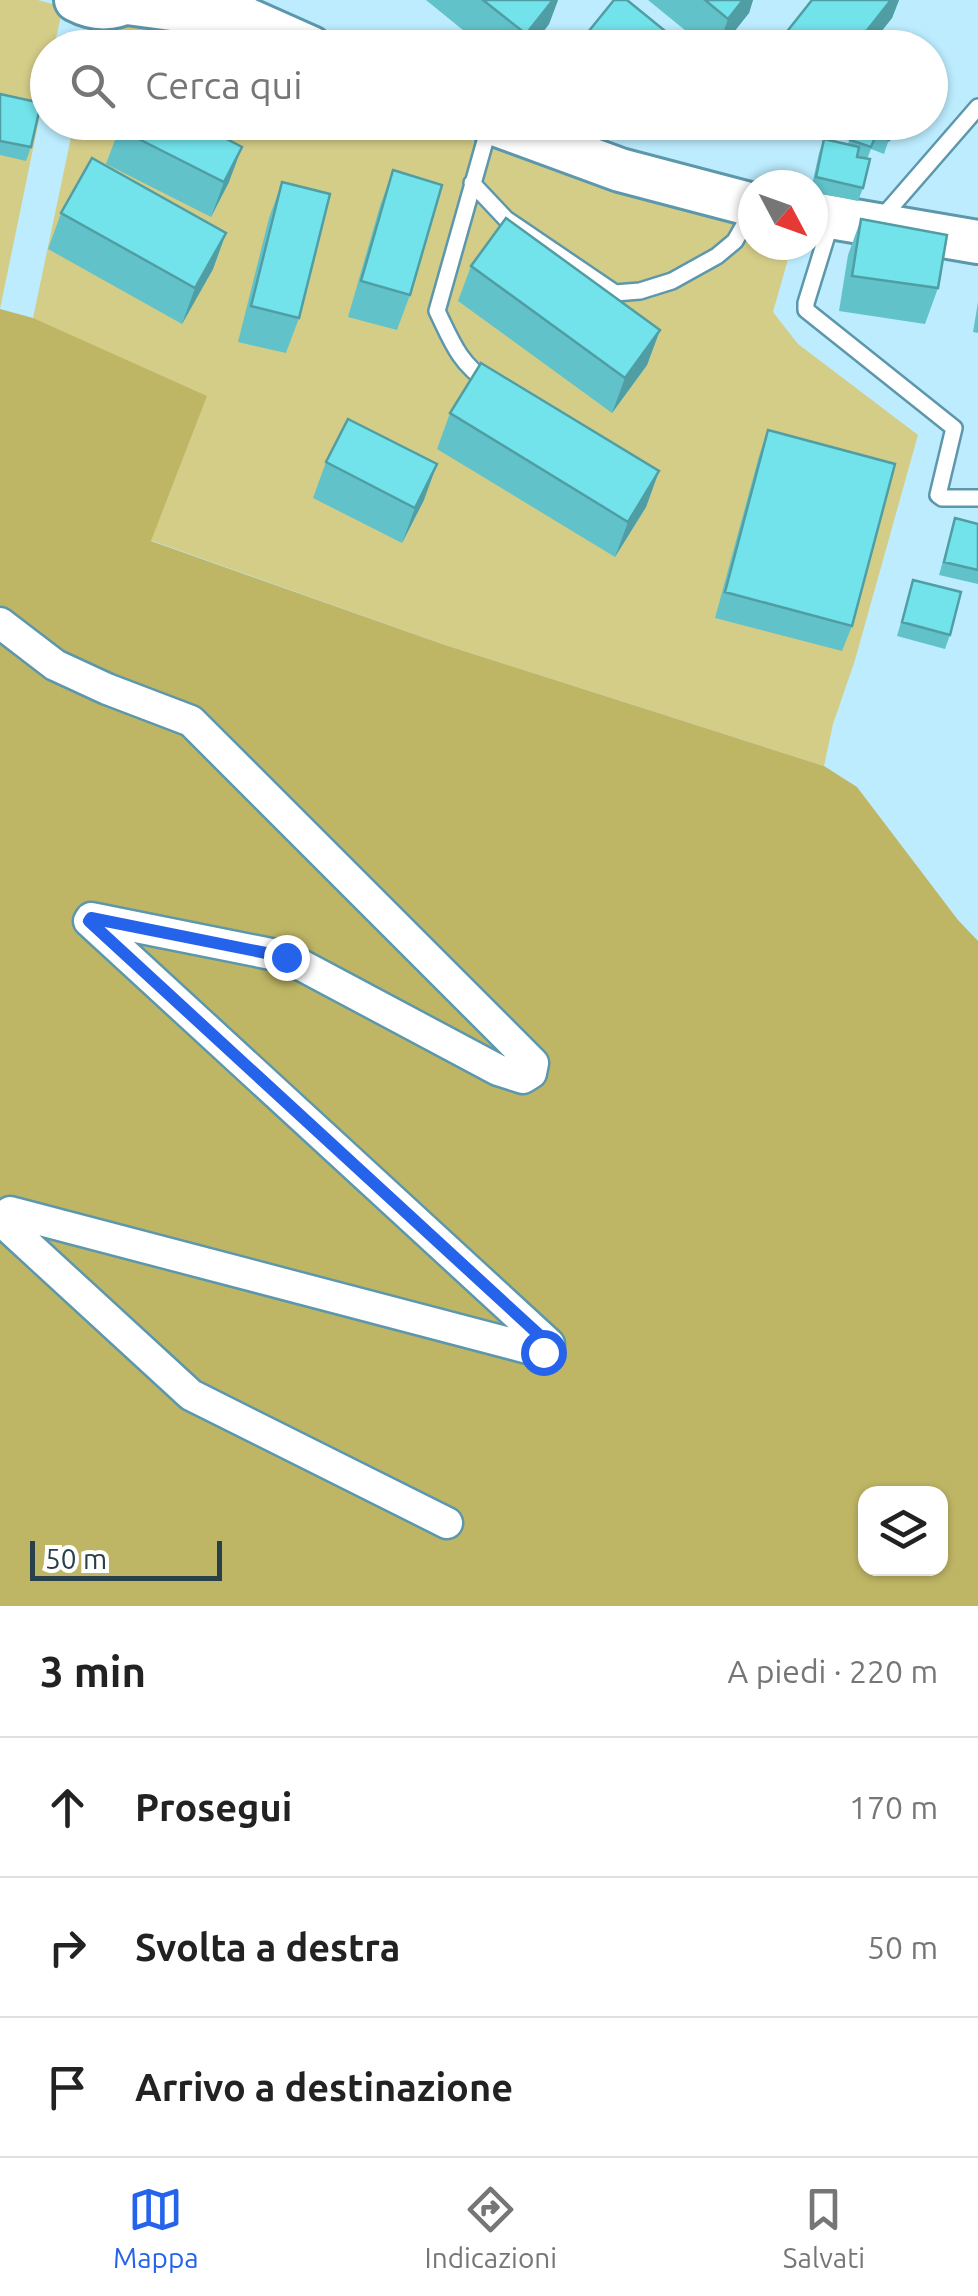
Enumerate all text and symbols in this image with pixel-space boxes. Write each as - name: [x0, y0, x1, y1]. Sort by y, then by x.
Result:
- search box: [30, 30, 948, 140]
- icon: search: [65, 58, 120, 113]
- text: Cerca qui: [145, 64, 303, 106]
- north arrow: [738, 170, 828, 260]
- route end: [264, 935, 310, 981]
- route start: [521, 1330, 567, 1376]
- map controls: [858, 1486, 948, 1576]
- button: layers: [858, 1486, 948, 1576]
- scale bar: [30, 1536, 222, 1580]
- text: 50 m: [45, 1543, 107, 1574]
- text: 3 min: [40, 1648, 146, 1695]
- text: A piedi · 220 m: [728, 1653, 938, 1689]
- icon: ahead: [40, 1780, 95, 1835]
- text: Prosegui: [135, 1786, 292, 1828]
- text: 170 m: [849, 1789, 938, 1825]
- icon: right: [40, 1920, 95, 1975]
- text: Svolta a destra: [135, 1926, 400, 1968]
- text: 50 m: [867, 1929, 938, 1965]
- icon: arrive: [40, 2060, 95, 2115]
- text: Arrivo a destinazione: [135, 2066, 513, 2108]
- tab: Mappa: [113, 2182, 199, 2273]
- tab: Indicazioni: [425, 2182, 557, 2273]
- tab: Salvati: [783, 2182, 865, 2273]

